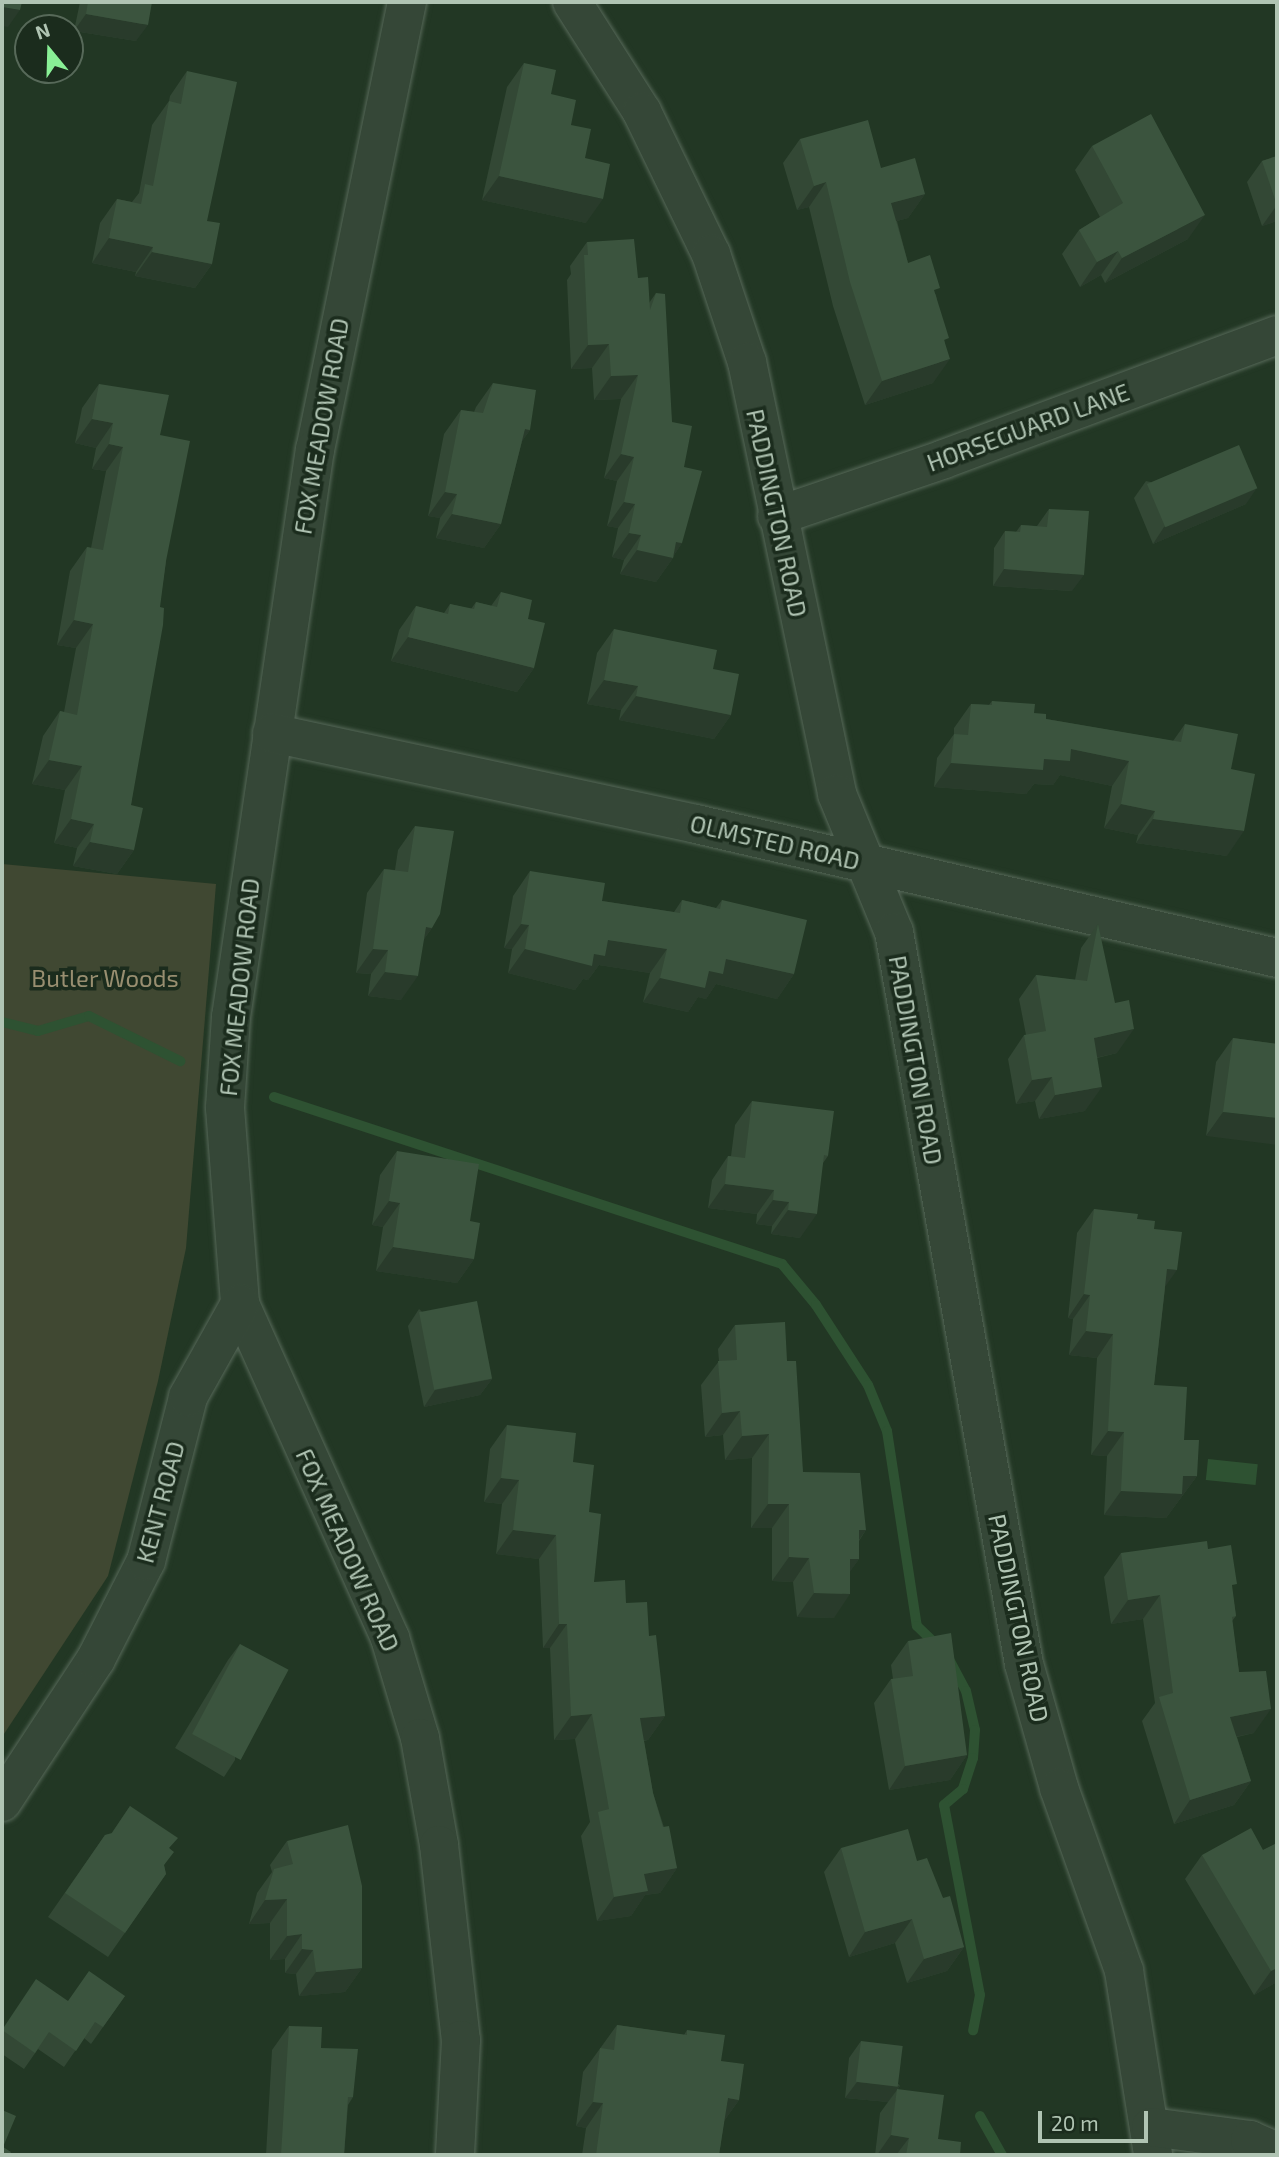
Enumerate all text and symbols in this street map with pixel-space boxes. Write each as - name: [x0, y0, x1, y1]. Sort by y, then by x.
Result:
- north arrow: [14, 14, 84, 84]
- text: N: [32, 17, 53, 44]
- street label: FOX MEADOW ROAD: [288, 315, 354, 537]
- street label: HORSEGUARD LANE: [923, 377, 1133, 477]
- street label: PADDINGTON ROAD: [741, 406, 813, 620]
- street label: OLMSTED ROAD: [687, 808, 863, 876]
- street label: FOX MEADOW ROAD: [213, 876, 265, 1098]
- street label: PADDINGTON ROAD: [883, 953, 949, 1167]
- park label: Butler Woods: [31, 964, 179, 992]
- street label: KENT ROAD: [130, 1438, 190, 1566]
- street label: FOX MEADOW ROAD: [290, 1444, 406, 1656]
- street label: PADDINGTON ROAD: [983, 1511, 1055, 1725]
- scale bar: [1041, 2098, 1151, 2142]
- text: 20 m: [1051, 2110, 1099, 2135]

